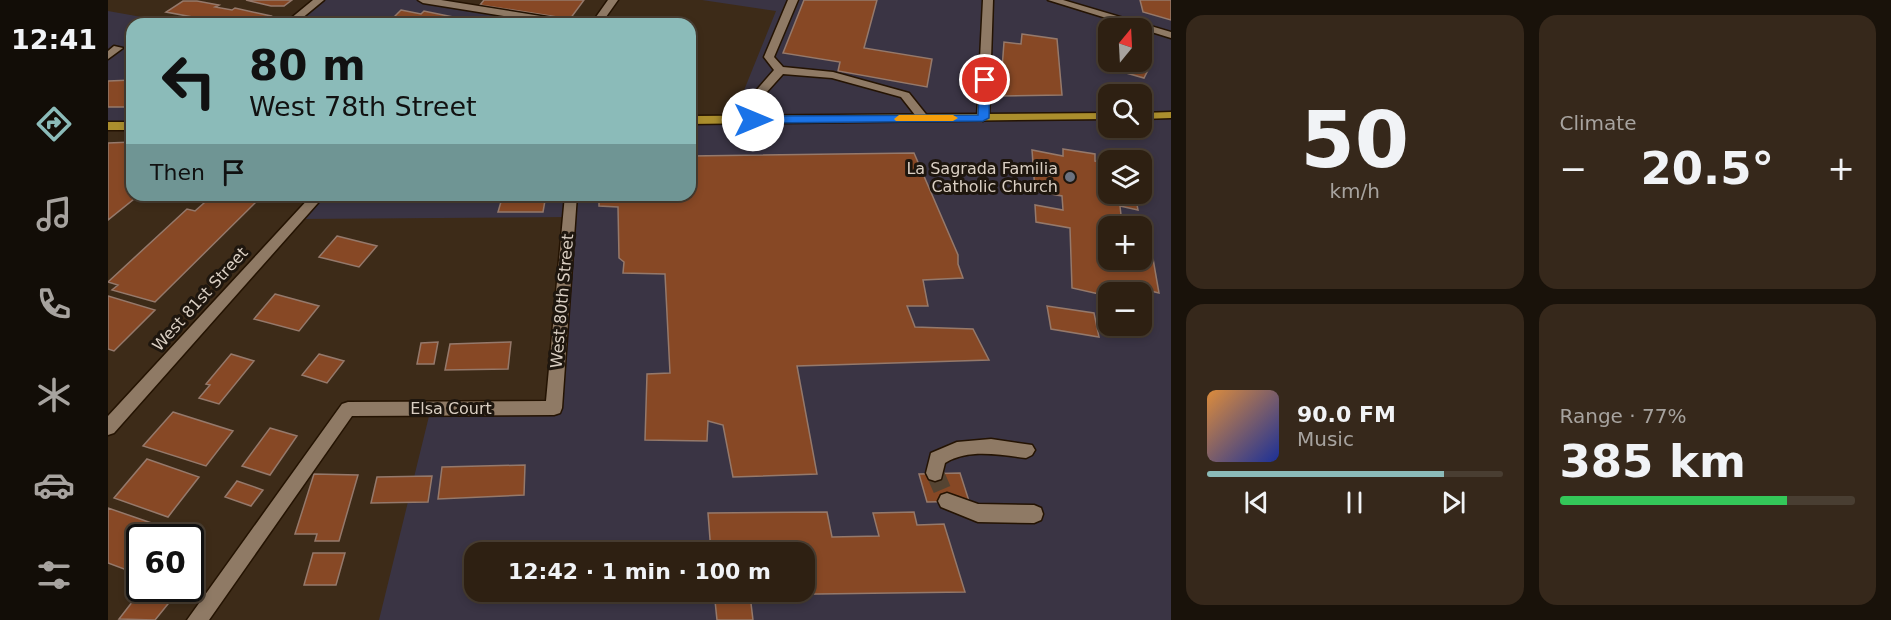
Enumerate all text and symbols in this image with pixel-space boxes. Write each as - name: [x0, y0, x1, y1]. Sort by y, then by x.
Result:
- north arrow: [1098, 18, 1152, 72]
- map controls: [1098, 18, 1152, 336]
- text: 12:41: [11, 24, 97, 55]
- text: 80 m: [249, 41, 366, 90]
- icon: left: [150, 42, 228, 120]
- pin: [959, 54, 1010, 105]
- icon: arrive: [968, 63, 1001, 96]
- button: search: [1098, 84, 1152, 138]
- position arrow: [721, 88, 785, 152]
- text: West 78th Street: [249, 91, 477, 122]
- text: 50: [1300, 95, 1409, 185]
- icon: directions: [33, 103, 75, 145]
- text: Climate: [1560, 111, 1636, 135]
- text: 20.5°: [1640, 142, 1774, 195]
- text: −: [1560, 149, 1587, 188]
- text: +: [1827, 149, 1855, 188]
- button: layers: [1098, 150, 1152, 204]
- icon: arrive: [217, 156, 250, 189]
- place label: La Sagrada Familia Catholic Church: [906, 159, 1058, 196]
- text: Then: [150, 160, 205, 185]
- marker: La Sagrada Familia Catholic Church: [1063, 170, 1077, 184]
- text: km/h: [1330, 179, 1380, 203]
- icon: music: [33, 193, 75, 235]
- button: +: [1098, 216, 1152, 270]
- street label: West 80th Street: [547, 233, 577, 369]
- street label: West 81st Street: [148, 243, 252, 355]
- button: −: [1098, 282, 1152, 336]
- icon: phone: [33, 283, 75, 325]
- icon: climate: [33, 374, 75, 416]
- street label: Elsa Court: [410, 399, 492, 418]
- text: 90.0 FM: [1297, 402, 1396, 427]
- text: Range · 77%: [1560, 404, 1686, 428]
- text: Music: [1297, 427, 1354, 451]
- text: 385 km: [1560, 435, 1746, 488]
- icon: car: [33, 464, 75, 506]
- icon: previous: [1240, 486, 1273, 519]
- icon: pause: [1338, 486, 1371, 519]
- icon: next: [1437, 486, 1470, 519]
- speed limit sign: 60: [126, 524, 204, 602]
- icon: filters: [33, 554, 75, 596]
- text: 12:42 · 1 min · 100 m: [508, 559, 771, 584]

